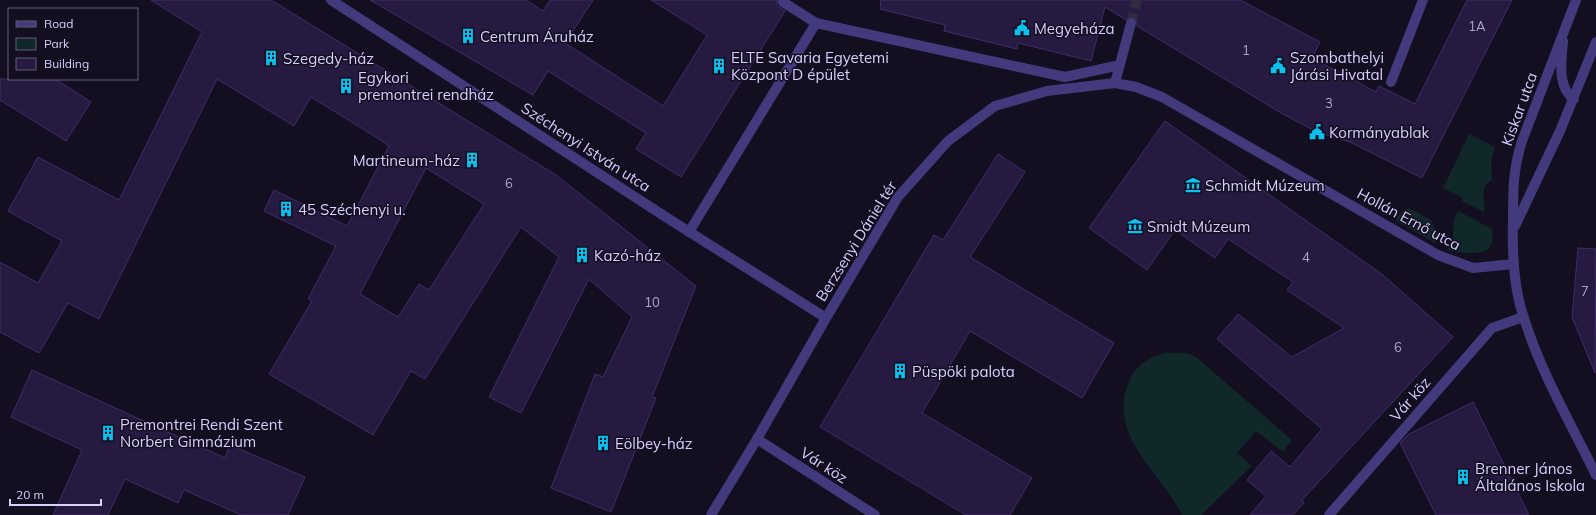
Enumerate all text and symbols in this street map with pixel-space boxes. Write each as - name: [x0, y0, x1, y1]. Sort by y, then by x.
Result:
- legend: [8, 8, 138, 80]
- text: Road: [44, 16, 73, 31]
- house number: 1A: [1468, 18, 1486, 34]
- public building icon: Megyeháza: [1013, 19, 1031, 37]
- place label: Megyeháza: [1034, 19, 1115, 38]
- building icon: Centrum Áruház: [459, 27, 477, 45]
- place label: Centrum Áruház: [480, 27, 594, 46]
- text: Park: [44, 36, 70, 51]
- house number: 1: [1242, 42, 1250, 58]
- place label: ELTE Savaria Egyetemi Központ D épület: [731, 48, 889, 84]
- place label: Szombathelyi Járási Hivatal: [1290, 48, 1384, 84]
- building icon: Szegedy-ház: [262, 49, 280, 67]
- place label: Szegedy-ház: [283, 49, 374, 68]
- text: Building: [44, 56, 89, 71]
- building icon: ELTE Savaria Egyetemi Központ D épület: [710, 57, 728, 75]
- public building icon: Szombathelyi Járási Hivatal: [1269, 57, 1287, 75]
- place label: Egykori premontrei rendház: [358, 68, 494, 104]
- street label: Kiskar utca: [1497, 70, 1541, 148]
- building icon: Egykori premontrei rendház: [337, 77, 355, 95]
- house number: 3: [1325, 95, 1333, 111]
- street label: Széchenyi István utca: [518, 98, 654, 196]
- public building icon: Kormányablak: [1308, 123, 1326, 141]
- place label: Kormányablak: [1329, 123, 1430, 142]
- place label: Martineum-ház: [353, 151, 460, 170]
- building icon: Martineum-ház: [463, 151, 481, 169]
- house number: 6: [505, 175, 513, 191]
- museum icon: Schmidt Múzeum: [1184, 176, 1202, 194]
- place label: Schmidt Múzeum: [1205, 176, 1325, 195]
- street label: Berzsenyi Dániel tér: [811, 177, 901, 305]
- street label: Hollán Ernő utca: [1354, 184, 1464, 254]
- building icon: 45 Széchenyi u.: [277, 200, 295, 218]
- place label: 45 Széchenyi u.: [298, 200, 406, 219]
- museum icon: Smidt Múzeum: [1126, 217, 1144, 235]
- place label: Smidt Múzeum: [1147, 217, 1250, 236]
- building icon: Kazó-ház: [573, 246, 591, 264]
- place label: Kazó-ház: [594, 246, 661, 265]
- house number: 4: [1302, 249, 1310, 265]
- house number: 7: [1581, 283, 1589, 299]
- house number: 10: [644, 294, 660, 310]
- house number: 6: [1394, 339, 1402, 355]
- building icon: Püspöki palota: [891, 362, 909, 380]
- place label: Püspöki palota: [912, 362, 1015, 381]
- street label: Vár köz: [1386, 373, 1435, 425]
- place label: Premontrei Rendi Szent Norbert Gimnázium: [120, 415, 283, 451]
- building icon: Premontrei Rendi Szent Norbert Gimnázium: [99, 424, 117, 442]
- building icon: Eölbey-ház: [594, 434, 612, 452]
- place label: Eölbey-ház: [615, 434, 693, 453]
- street label: Vár köz: [797, 443, 851, 487]
- place label: Brenner János Általános Iskola: [1475, 459, 1585, 495]
- building icon: Brenner János Általános Iskola: [1454, 468, 1472, 486]
- scale bar: [10, 481, 101, 507]
- text: 20 m: [16, 487, 44, 502]

